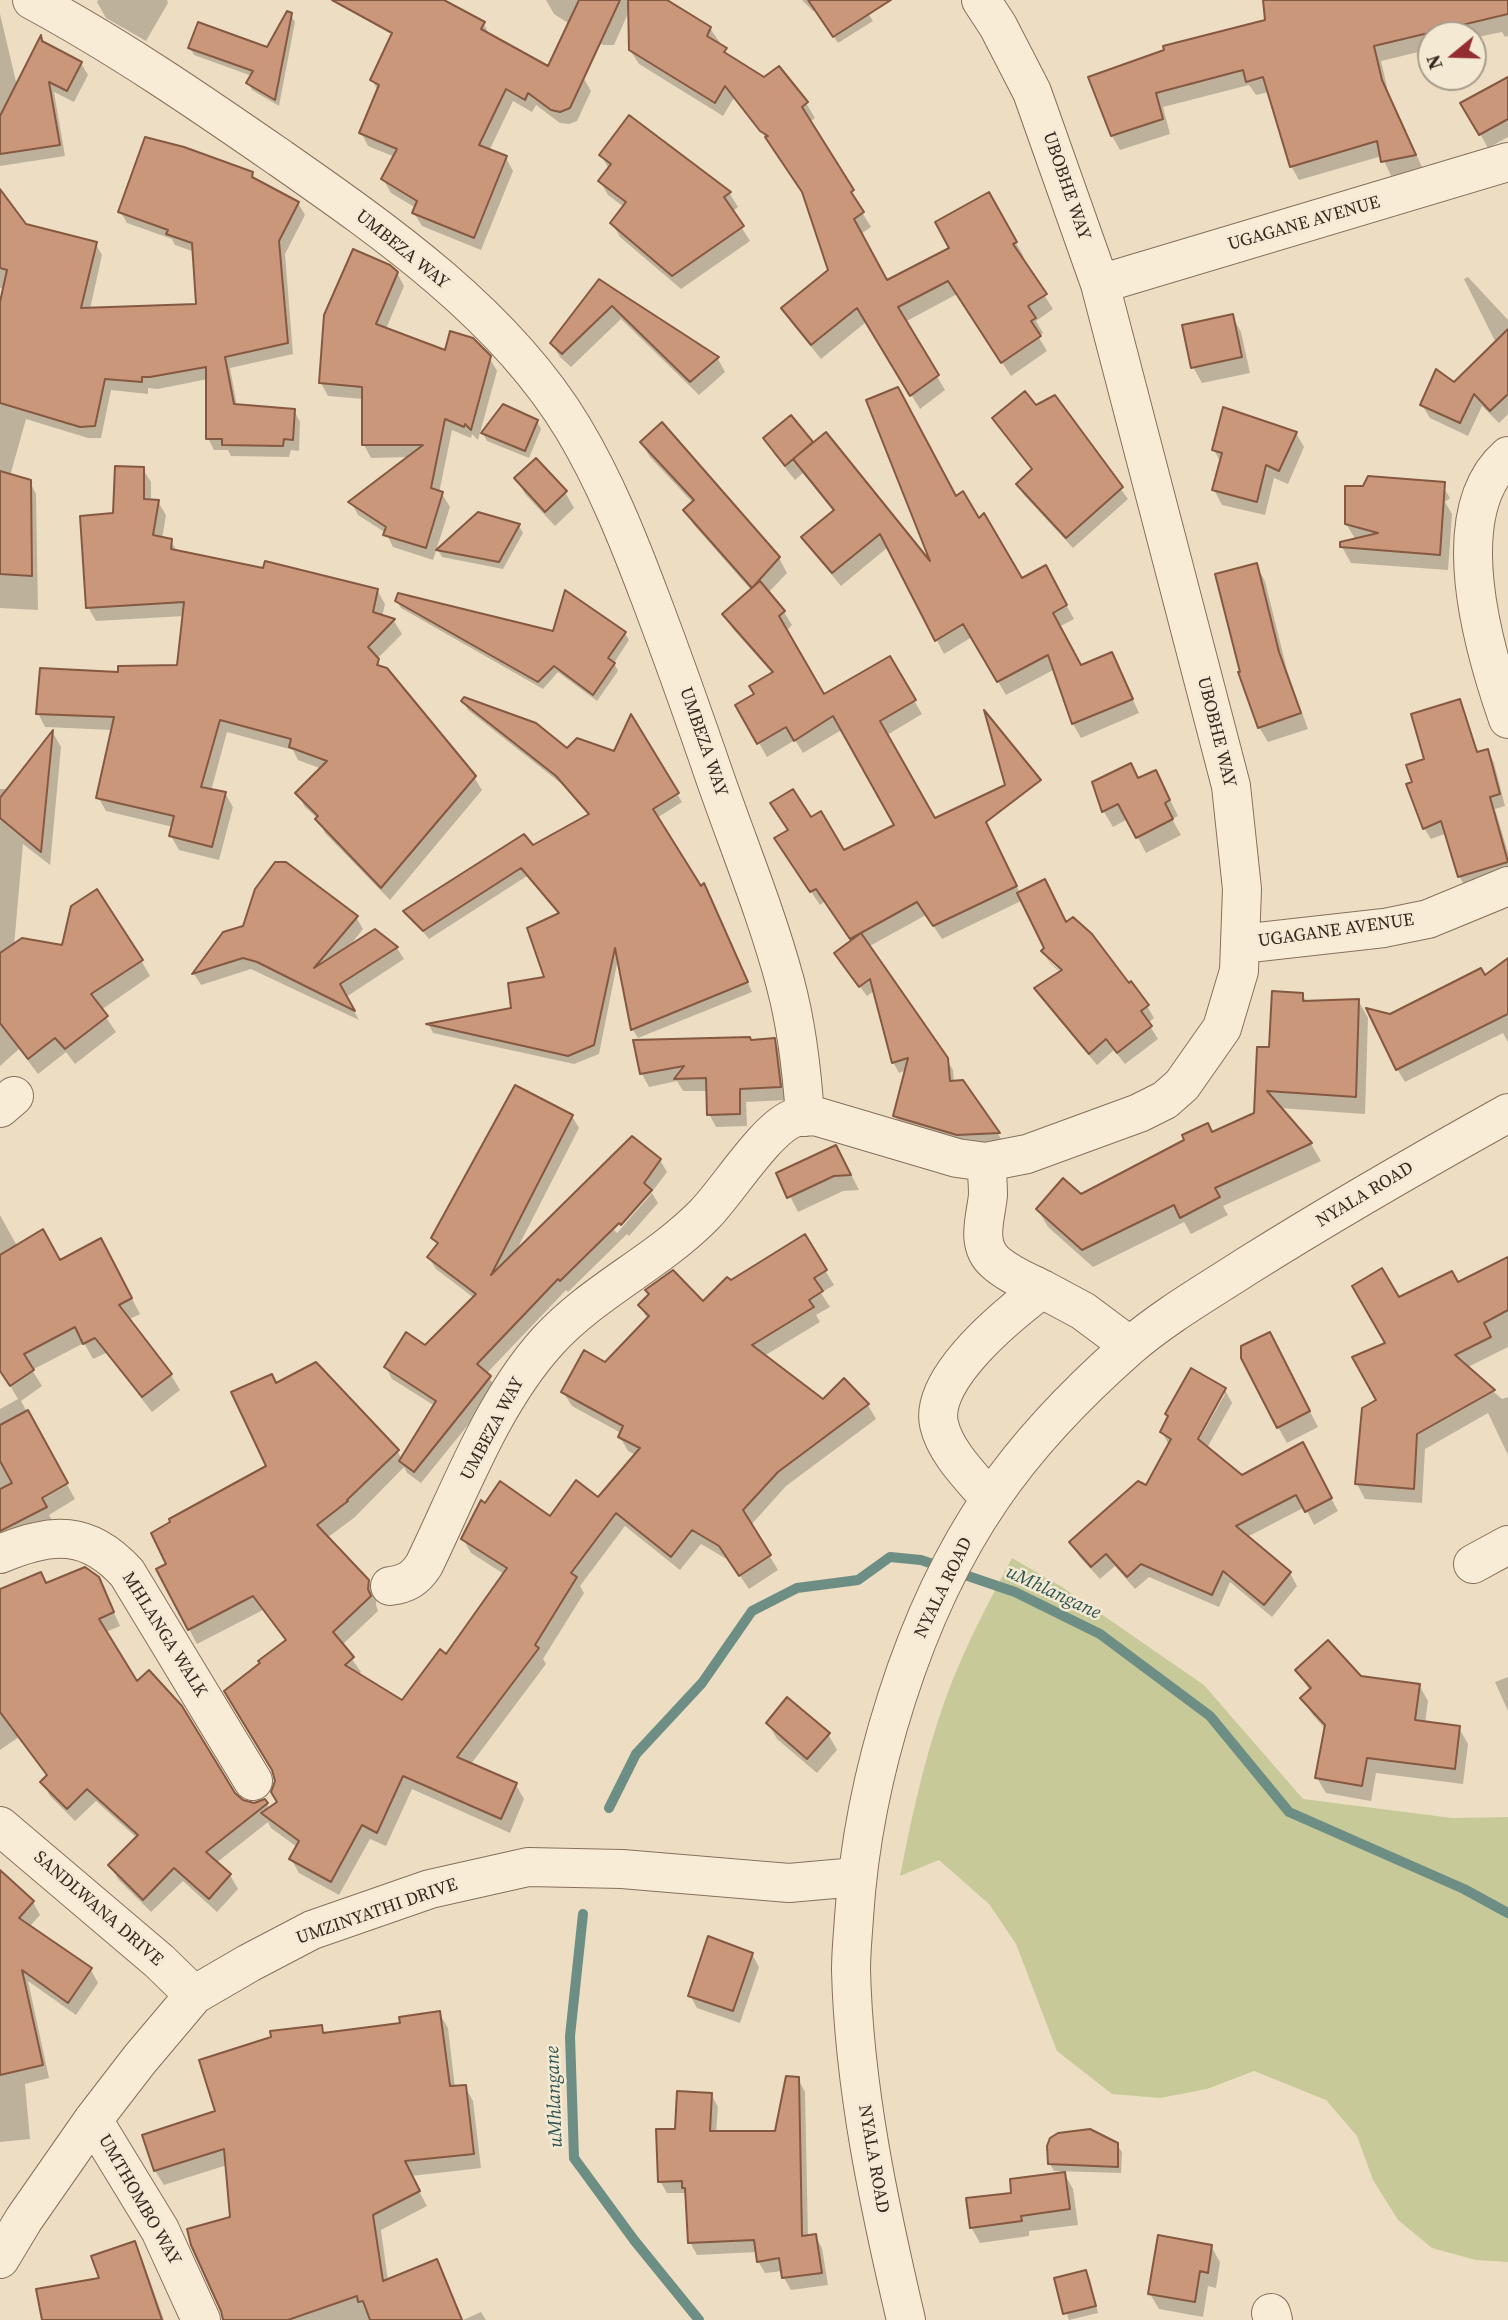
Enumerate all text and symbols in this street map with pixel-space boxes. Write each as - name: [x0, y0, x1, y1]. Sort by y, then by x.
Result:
- north arrow: [1417, 21, 1487, 91]
- text: N: [1419, 51, 1449, 73]
- street label: UBOBHE WAY: [1037, 129, 1095, 243]
- street label: UGAGANE AVENUE: [1225, 192, 1383, 256]
- street label: UMBEZA WAY: [351, 206, 453, 294]
- street label: UBOBHE WAY: [1192, 674, 1240, 790]
- street label: UMBEZA WAY: [674, 685, 732, 799]
- street label: UGAGANE AVENUE: [1257, 909, 1415, 953]
- street label: NYALA ROAD: [1312, 1158, 1418, 1232]
- street label: UMBEZA WAY: [457, 1374, 529, 1484]
- street label: NYALA ROAD: [910, 1534, 978, 1642]
- water label: uMhlangane: [1002, 1561, 1104, 1625]
- street label: MHLANGA WALK: [117, 1568, 211, 1702]
- street label: SANDLWANA DRIVE: [29, 1847, 167, 1971]
- street label: UMZINYATHI DRIVE: [294, 1874, 460, 1950]
- water label: uMhlangane: [542, 2046, 568, 2148]
- street label: NYALA ROAD: [853, 2103, 893, 2215]
- street label: UMTHOMBO WAY: [93, 2131, 185, 2269]

